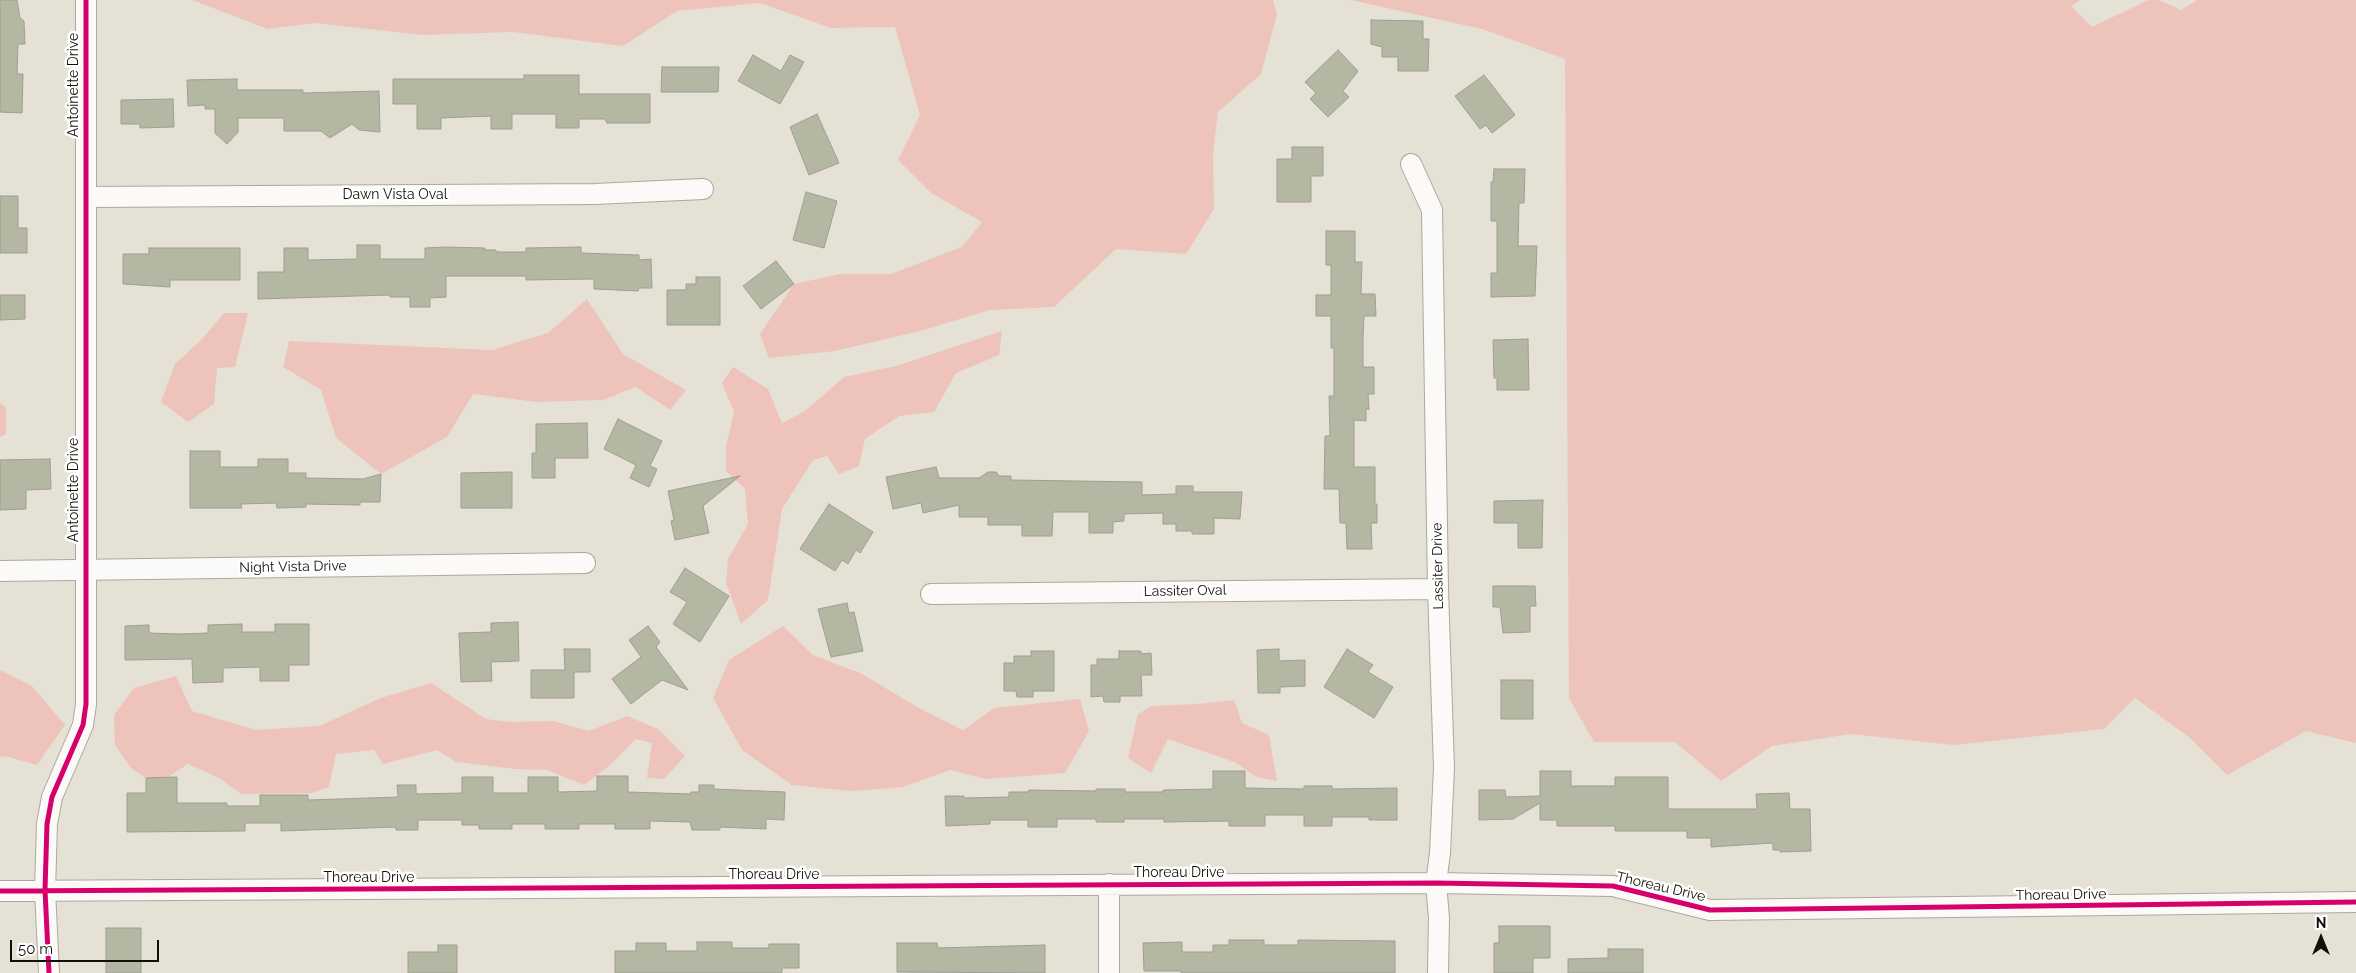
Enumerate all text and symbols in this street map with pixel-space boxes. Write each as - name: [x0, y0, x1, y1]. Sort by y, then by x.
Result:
- street label: Antoinette Drive: [66, 33, 82, 137]
- street label: Dawn Vista Oval: [343, 187, 447, 203]
- street label: Antoinette Drive: [66, 438, 82, 542]
- street label: Lassiter Drive: [1429, 522, 1447, 610]
- street label: Night Vista Drive: [239, 558, 347, 576]
- street label: Lassiter Oval: [1143, 582, 1227, 600]
- street label: Thoreau Drive: [1134, 865, 1224, 881]
- street label: Thoreau Drive: [729, 867, 819, 883]
- street label: Thoreau Drive: [1615, 869, 1707, 905]
- street label: Thoreau Drive: [324, 870, 414, 886]
- street label: Thoreau Drive: [2015, 886, 2107, 904]
- north arrow: [2296, 913, 2346, 963]
- text: N: [2316, 915, 2326, 931]
- scale bar: [12, 930, 161, 962]
- text: 50 m: [18, 940, 53, 958]

